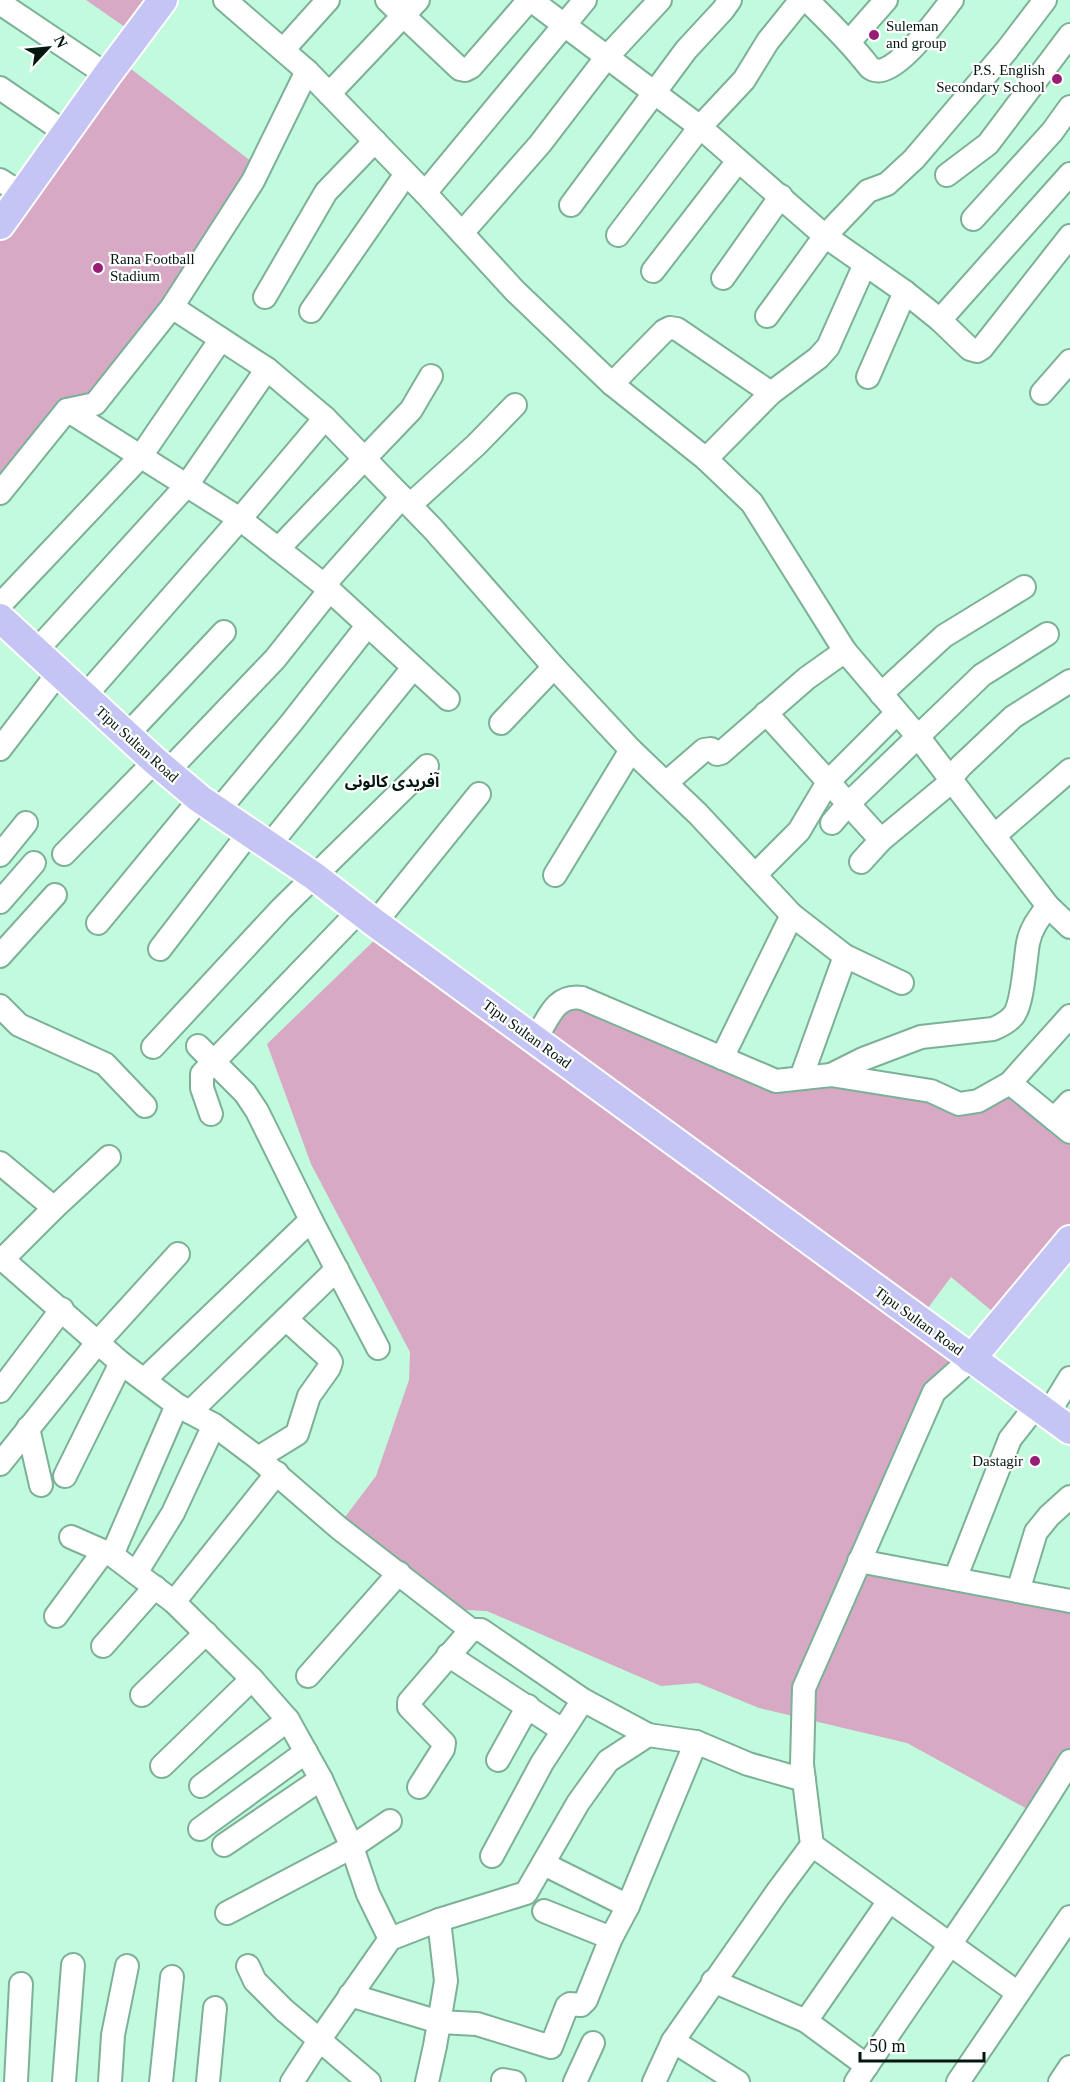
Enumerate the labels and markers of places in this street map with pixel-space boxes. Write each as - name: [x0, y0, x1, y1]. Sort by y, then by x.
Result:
- place label: Suleman and group: [886, 18, 946, 51]
- marker: Suleman and group: [867, 28, 881, 42]
- place label: P.S. English Secondary School: [936, 62, 1045, 95]
- marker: P.S. English Secondary School: [1050, 72, 1064, 86]
- place label: Rana Football Stadium: [110, 251, 195, 284]
- marker: Rana Football Stadium: [91, 261, 105, 275]
- place label: Dastagir: [972, 1453, 1023, 1469]
- marker: Dastagir: [1028, 1454, 1042, 1468]

